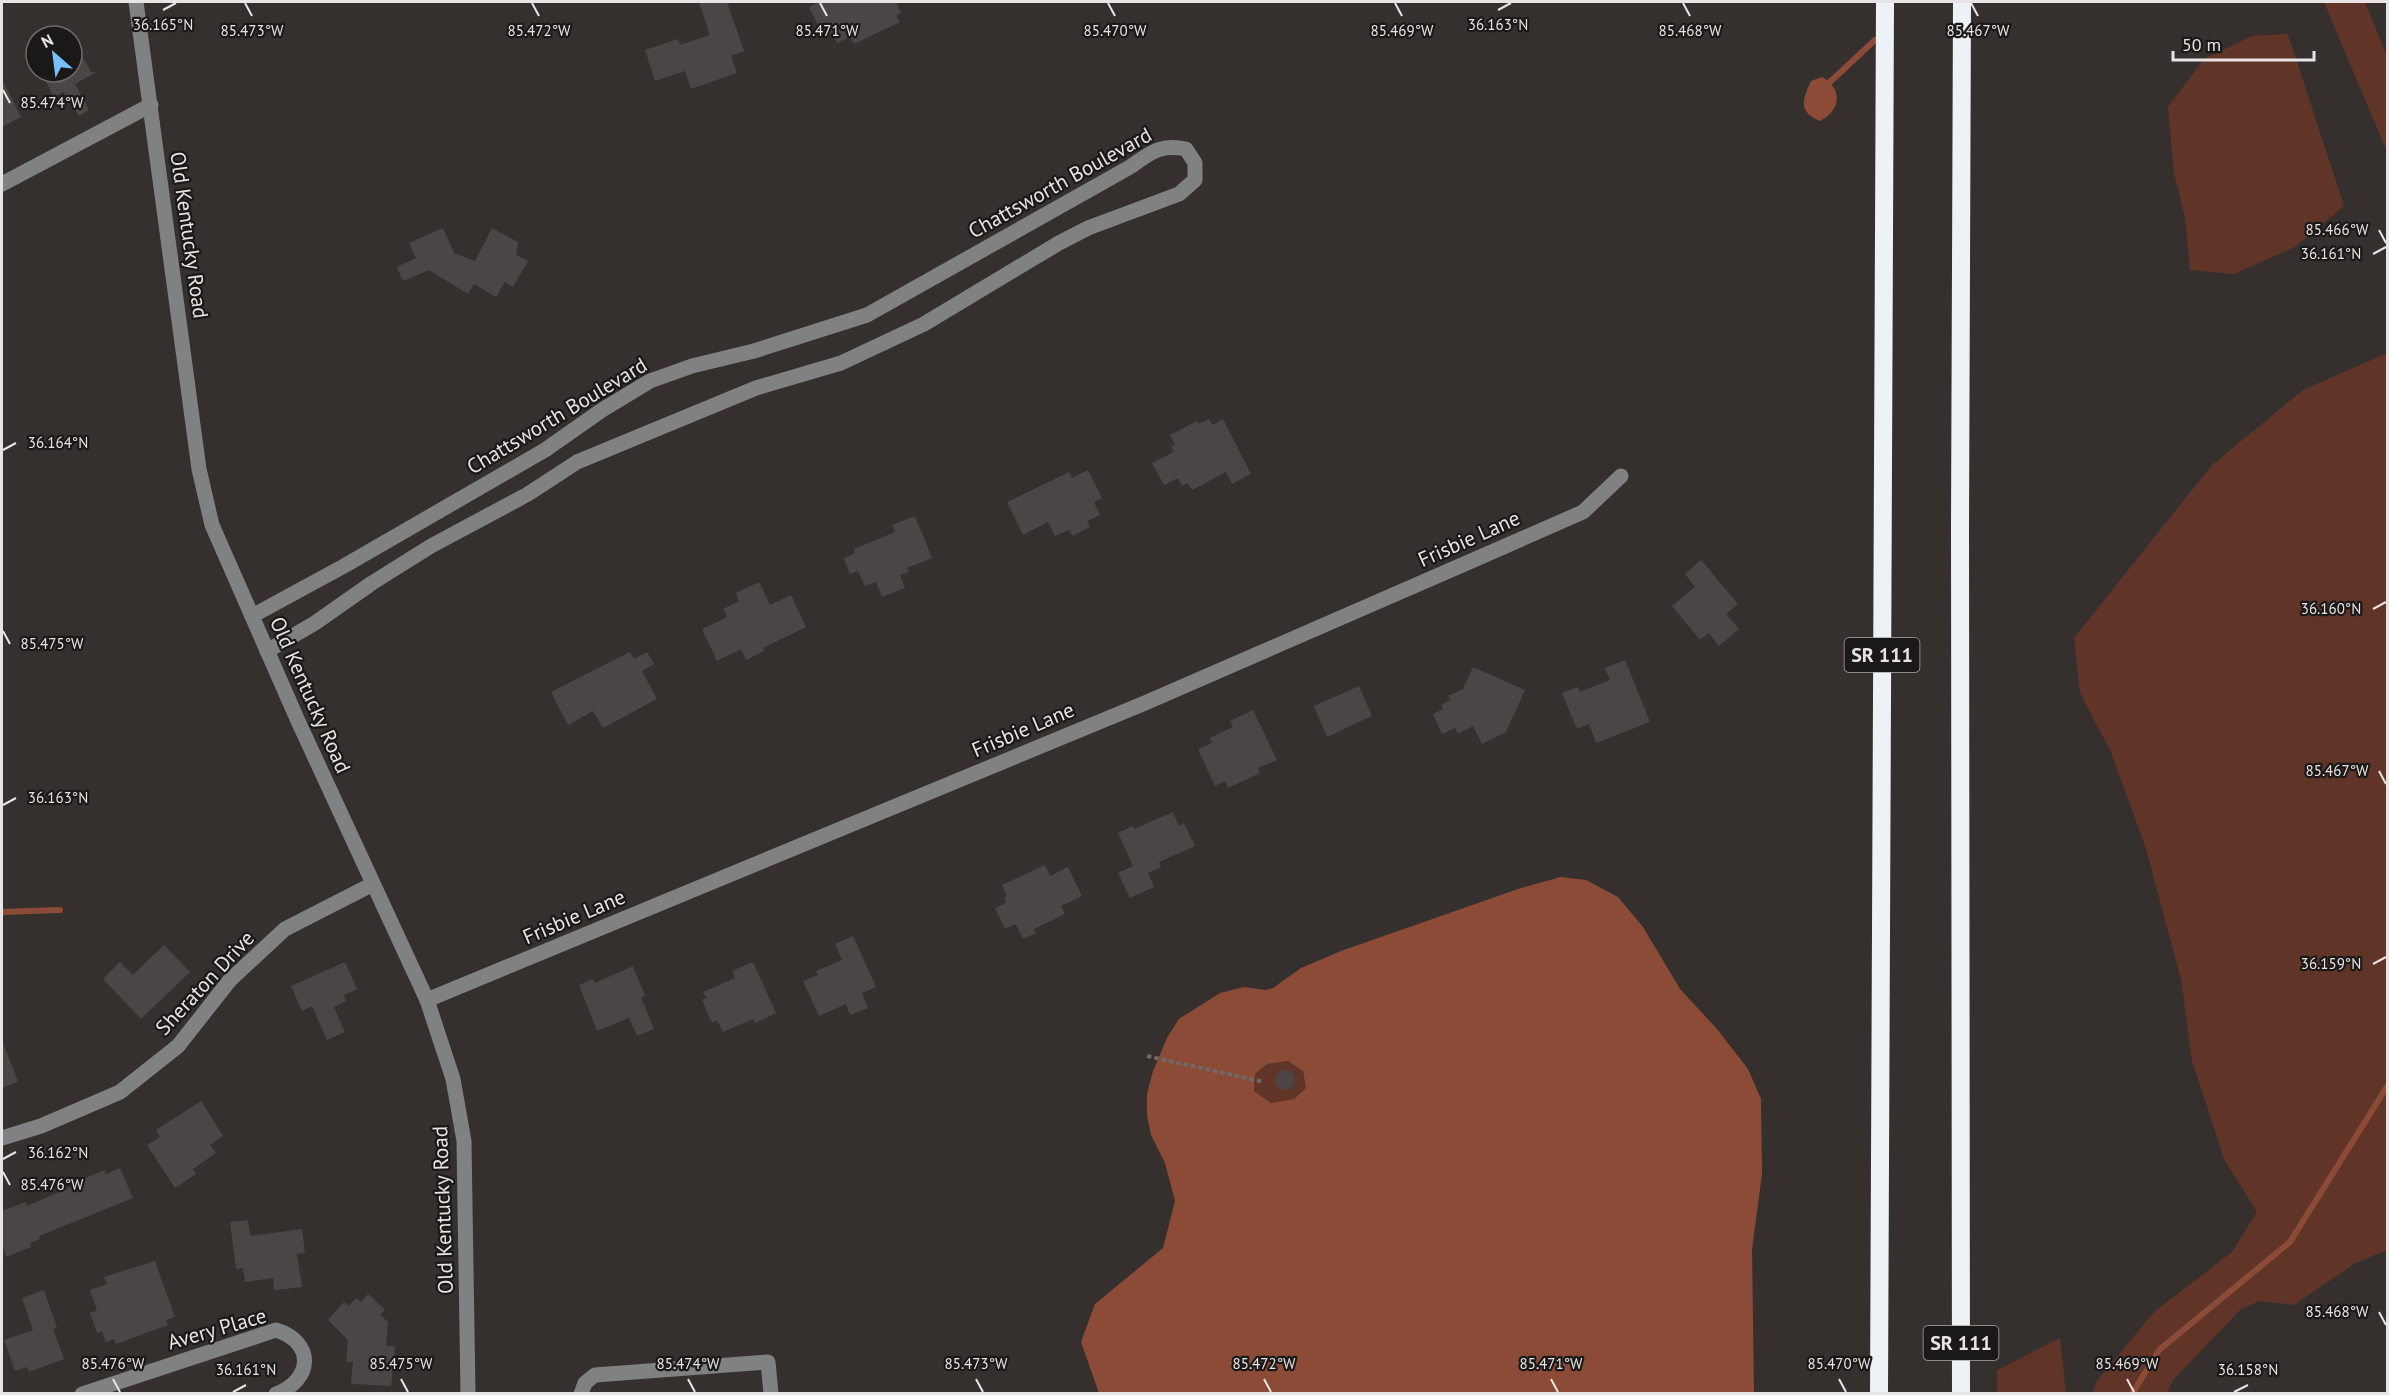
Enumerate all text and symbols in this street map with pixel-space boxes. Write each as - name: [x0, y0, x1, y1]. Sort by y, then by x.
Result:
- text: 36.165°N: [133, 15, 193, 34]
- text: 36.163°N: [1468, 15, 1528, 34]
- text: 85.473°W: [221, 21, 284, 40]
- text: 85.472°W: [508, 21, 571, 40]
- text: 85.471°W: [796, 21, 859, 40]
- text: 85.470°W: [1084, 21, 1147, 40]
- text: 85.469°W: [1371, 21, 1434, 40]
- text: 85.468°W: [1659, 21, 1722, 40]
- text: 85.467°W: [1947, 21, 2010, 40]
- north arrow: [24, 24, 84, 84]
- scale bar: [2173, 24, 2314, 62]
- text: N: [38, 29, 56, 52]
- text: 50 m: [2182, 33, 2221, 56]
- text: 85.474°W: [21, 93, 84, 112]
- street label: Chattsworth Boulevard: [963, 121, 1156, 244]
- street label: Old Kentucky Road: [164, 150, 215, 320]
- text: 85.466°W: [2306, 220, 2369, 239]
- text: 36.161°N: [2301, 244, 2361, 263]
- street label: Chattsworth Boulevard: [462, 351, 652, 480]
- text: 36.164°N: [28, 433, 88, 452]
- street label: Frisbie Lane: [1414, 504, 1524, 573]
- text: 36.160°N: [2301, 599, 2361, 618]
- street label: Old Kentucky Road: [264, 612, 357, 777]
- text: 85.475°W: [21, 634, 84, 653]
- road number: SR 111: [1844, 638, 1920, 672]
- street label: Frisbie Lane: [967, 696, 1078, 763]
- text: 85.467°W: [2306, 761, 2369, 780]
- text: 36.163°N: [28, 788, 88, 807]
- street label: Frisbie Lane: [518, 883, 629, 950]
- street label: Sheraton Drive: [149, 925, 260, 1041]
- text: 36.159°N: [2301, 954, 2361, 973]
- street label: Old Kentucky Road: [426, 1125, 459, 1295]
- text: 36.162°N: [28, 1143, 88, 1162]
- text: 85.476°W: [21, 1175, 84, 1194]
- street label: Avery Place: [164, 1302, 270, 1356]
- text: 85.468°W: [2306, 1302, 2369, 1321]
- road number: SR 111: [1924, 1326, 1998, 1360]
- text: 85.476°W: [82, 1354, 145, 1373]
- text: 85.475°W: [370, 1354, 433, 1373]
- text: 85.474°W: [657, 1354, 720, 1373]
- text: 85.473°W: [945, 1354, 1008, 1373]
- text: 85.472°W: [1233, 1354, 1296, 1373]
- text: 85.471°W: [1520, 1354, 1583, 1373]
- text: 85.470°W: [1808, 1354, 1871, 1373]
- text: 85.469°W: [2096, 1354, 2159, 1373]
- text: 36.161°N: [216, 1360, 276, 1379]
- text: 36.158°N: [2218, 1360, 2278, 1379]

